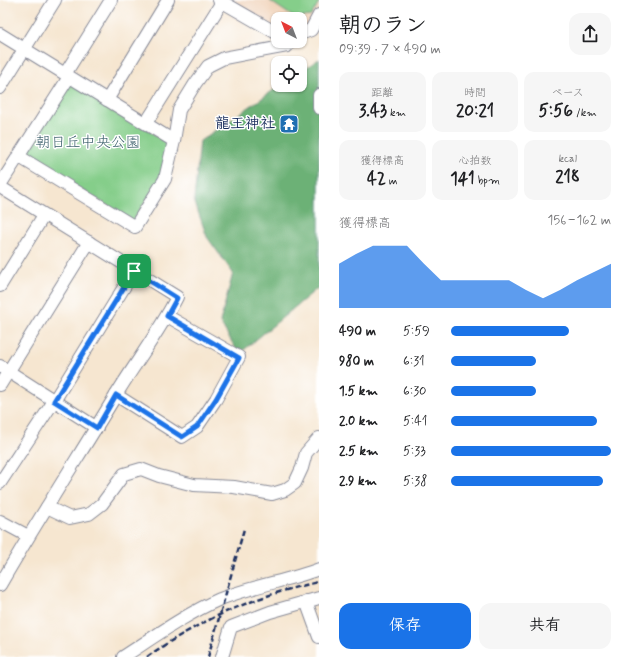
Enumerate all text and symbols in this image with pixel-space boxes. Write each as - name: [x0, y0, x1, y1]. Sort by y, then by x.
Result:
- north arrow: [271, 12, 307, 48]
- map controls: [271, 12, 307, 92]
- text: 朝のラン: [339, 12, 427, 40]
- button: share: [569, 13, 611, 55]
- text: 09:39 · 7 × 490 m: [339, 41, 441, 58]
- button: locate: [271, 56, 307, 92]
- text: 距離: [371, 86, 393, 100]
- text: 時間: [464, 86, 486, 100]
- text: ペース: [551, 86, 584, 100]
- text: 3.43: [359, 100, 387, 122]
- text: 20:21: [456, 100, 494, 122]
- text: 5:56: [539, 100, 573, 122]
- text: km: [387, 106, 406, 120]
- text: /km: [573, 106, 597, 120]
- temple icon: 龍王神社: [278, 113, 300, 135]
- place label: 龍王神社: [215, 114, 275, 134]
- park label: 朝日丘中央公園: [35, 133, 141, 153]
- text: kcal: [558, 152, 577, 166]
- text: 獲得標高: [360, 154, 404, 168]
- text: 心拍数: [458, 154, 491, 168]
- text: 218: [555, 166, 580, 188]
- text: 42: [367, 168, 386, 190]
- text: 141: [450, 168, 475, 190]
- text: m: [386, 174, 398, 188]
- text: bpm: [475, 174, 500, 188]
- text: 156–162 m: [548, 212, 611, 229]
- text: 獲得標高: [339, 215, 391, 232]
- pin: [117, 254, 151, 288]
- icon: arrive: [123, 260, 145, 282]
- text: 490 m: [339, 323, 376, 340]
- text: 5:59: [403, 323, 430, 340]
- text: 980 m: [339, 353, 374, 370]
- text: 6:31: [403, 353, 425, 370]
- text: 1.5 km: [339, 383, 378, 400]
- text: 6:30: [403, 383, 426, 400]
- text: 2.0 km: [339, 413, 378, 430]
- text: 5:41: [403, 413, 427, 430]
- text: 2.5 km: [339, 443, 378, 460]
- text: 5:33: [403, 443, 426, 460]
- text: 2.9 km: [339, 473, 377, 490]
- text: 5:38: [403, 473, 427, 490]
- button: 保存: [339, 603, 471, 649]
- button: 共有: [479, 603, 611, 649]

